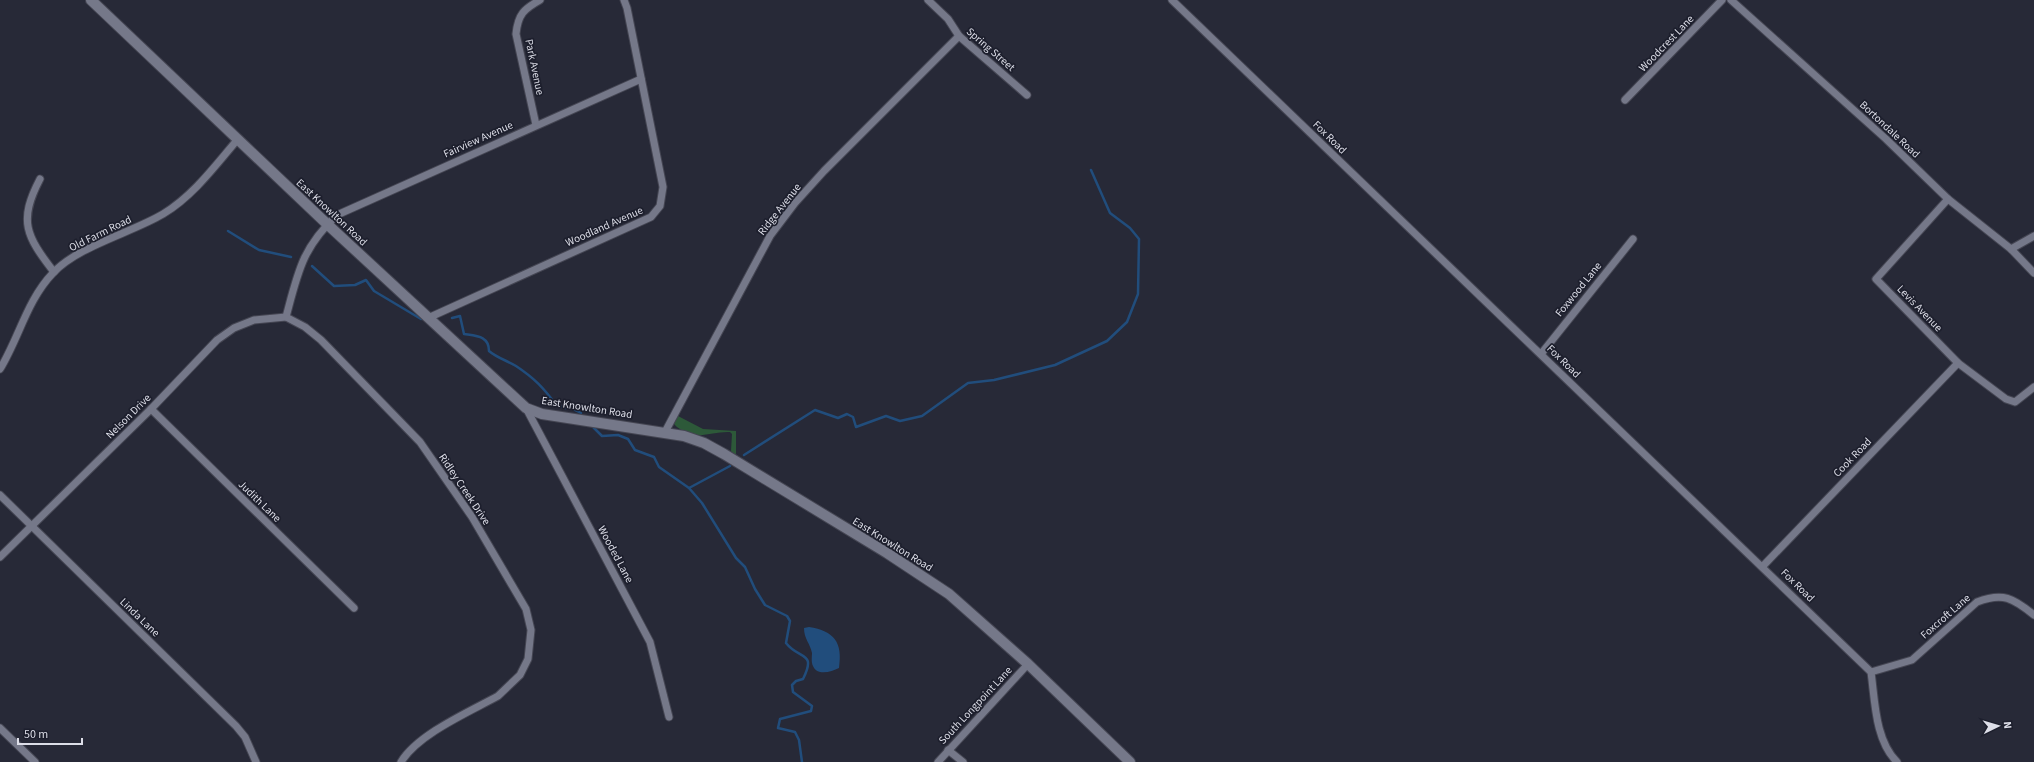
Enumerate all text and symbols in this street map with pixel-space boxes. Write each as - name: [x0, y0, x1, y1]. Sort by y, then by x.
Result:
- street label: Woodcrest Lane: [1635, 11, 1698, 75]
- street label: Spring Street: [963, 24, 1018, 75]
- street label: Park Avenue: [521, 38, 548, 97]
- street label: Bortondale Road: [1856, 97, 1923, 161]
- street label: Fairview Avenue: [441, 117, 516, 162]
- street label: Fox Road: [1309, 117, 1350, 157]
- street label: East Knowlton Road: [293, 175, 370, 249]
- street label: Ridge Avenue: [754, 180, 805, 238]
- street label: Woodland Avenue: [563, 202, 646, 250]
- street label: Old Farm Road: [66, 212, 134, 255]
- street label: Foxwood Lane: [1552, 258, 1605, 320]
- street label: Levis Avenue: [1894, 282, 1946, 335]
- street label: Fox Road: [1543, 341, 1584, 381]
- street label: Nelson Drive: [103, 390, 155, 442]
- street label: East Knowlton Road: [540, 393, 634, 422]
- street label: Cook Road: [1830, 434, 1875, 480]
- street label: Ridley Creek Drive: [435, 451, 494, 528]
- street label: Judith Lane: [235, 477, 285, 526]
- street label: East Knowlton Road: [850, 514, 936, 575]
- street label: Wooded Lane: [594, 523, 637, 586]
- street label: Fox Road: [1777, 565, 1818, 605]
- street label: Foxcroft Lane: [1917, 590, 1974, 642]
- street label: Linda Lane: [116, 595, 163, 641]
- street label: South Longpoint Lane: [935, 663, 1016, 748]
- north arrow: [1978, 706, 2018, 746]
- scale bar: [18, 720, 82, 746]
- text: N: [2000, 721, 2015, 729]
- text: 50 m: [24, 726, 48, 743]

